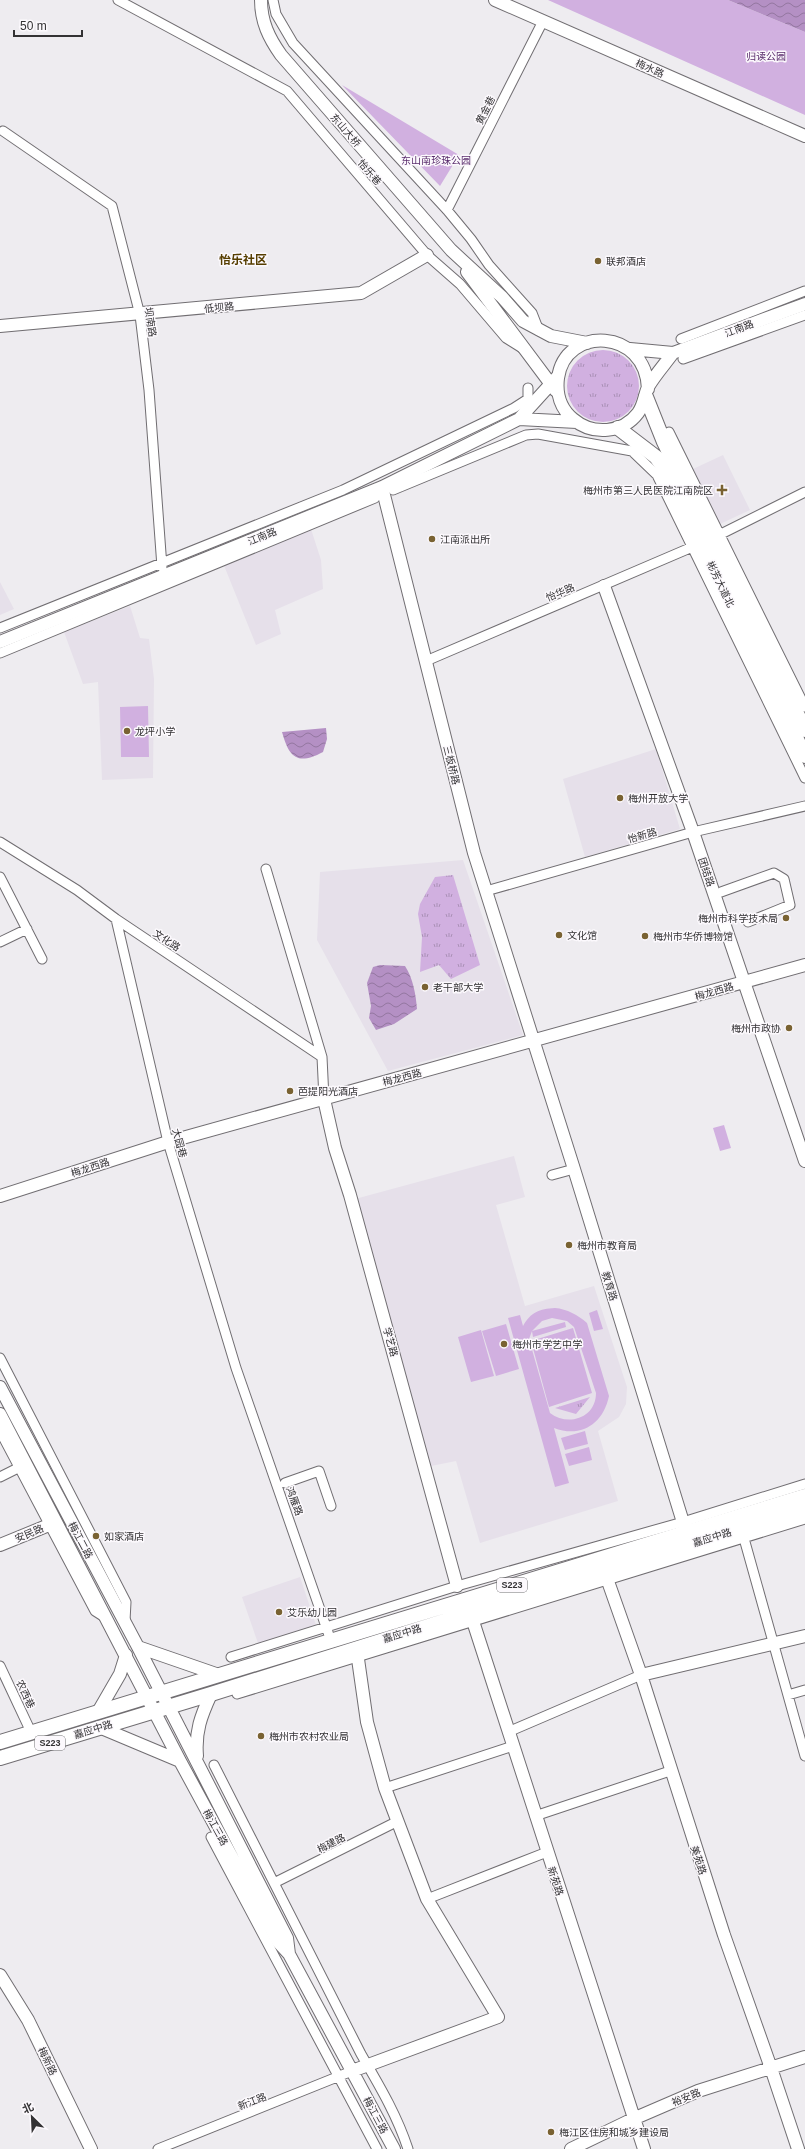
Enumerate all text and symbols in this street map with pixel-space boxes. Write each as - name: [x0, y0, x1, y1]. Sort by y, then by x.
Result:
- scale bar: [14, 12, 82, 38]
- text: 50 m: [20, 19, 47, 33]
- park label: 归读公园: [746, 51, 786, 62]
- street label: 梅水路: [634, 57, 666, 80]
- street label: 黄金巷: [474, 94, 497, 126]
- street label: 东山大桥: [328, 112, 363, 149]
- park label: 东山南珍珠公园: [401, 155, 471, 166]
- street label: 怡乐巷: [356, 157, 384, 187]
- district label: 怡乐社区: [219, 253, 267, 267]
- marker: 联邦酒店: [593, 256, 603, 266]
- place label: 联邦酒店: [606, 256, 646, 267]
- street label: 低坝路: [204, 300, 235, 315]
- street label: 坝南路: [143, 306, 158, 338]
- street label: 江南路: [723, 318, 755, 339]
- marker: 梅州市第三人民医院江南院区: [716, 484, 728, 496]
- place label: 梅州市第三人民医院江南院区: [583, 485, 713, 496]
- street label: 江南路: [246, 526, 278, 547]
- marker: 江南派出所: [427, 534, 437, 544]
- place label: 江南派出所: [440, 534, 490, 545]
- street label: 彬芳大道北: [705, 559, 736, 609]
- street label: 怡华路: [544, 582, 576, 603]
- marker: 龙坪小学: [122, 726, 132, 736]
- place label: 龙坪小学: [135, 726, 175, 737]
- street label: 三板桥路: [441, 744, 462, 786]
- marker: 梅州开放大学: [615, 793, 625, 803]
- place label: 梅州开放大学: [628, 793, 688, 804]
- street label: 怡新路: [626, 826, 658, 845]
- street label: 团结路: [696, 856, 717, 888]
- place label: 梅州市科学技术局: [698, 913, 778, 924]
- marker: 梅州市科学技术局: [781, 913, 791, 923]
- street label: 文化路: [151, 927, 182, 953]
- marker: 文化馆: [554, 930, 564, 940]
- place label: 文化馆: [567, 930, 597, 941]
- marker: 梅州市华侨博物馆: [640, 931, 650, 941]
- place label: 梅州市华侨博物馆: [653, 931, 733, 942]
- street label: 梅龙西路: [693, 981, 735, 1002]
- marker: 老干部大学: [420, 982, 430, 992]
- place label: 老干部大学: [433, 982, 483, 993]
- place label: 梅州市政协: [731, 1023, 781, 1034]
- marker: 梅州市政协: [784, 1023, 794, 1033]
- street label: 梅龙西路: [381, 1067, 423, 1088]
- marker: 芭提阳光酒店: [285, 1086, 295, 1096]
- place label: 芭提阳光酒店: [298, 1086, 358, 1097]
- street label: 大园巷: [170, 1127, 189, 1159]
- street label: 梅龙西路: [69, 1156, 111, 1179]
- marker: 梅州市教育局: [564, 1240, 574, 1250]
- place label: 梅州市教育局: [577, 1240, 637, 1251]
- street label: 教育路: [600, 1270, 619, 1302]
- street label: 学艺路: [381, 1326, 400, 1358]
- marker: 梅州市学艺中学: [499, 1339, 509, 1349]
- place label: 梅州市学艺中学: [512, 1339, 582, 1350]
- street label: 鸿雁路: [284, 1485, 305, 1517]
- street label: 梅江二路: [66, 1520, 95, 1560]
- street label: 安民路: [13, 1523, 45, 1544]
- street label: 嘉应中路: [691, 1526, 733, 1549]
- marker: 如家酒店: [91, 1531, 101, 1541]
- place label: 如家酒店: [104, 1531, 144, 1542]
- road number: S223: [497, 1578, 527, 1592]
- marker: 艾乐幼儿园: [274, 1607, 284, 1617]
- place label: 艾乐幼儿园: [287, 1607, 337, 1618]
- street label: 嘉应中路: [381, 1622, 423, 1645]
- street label: 农西巷: [14, 1678, 37, 1710]
- street label: 嘉应中路: [72, 1718, 114, 1741]
- marker: 梅州市农村农业局: [256, 1731, 266, 1741]
- place label: 梅州市农村农业局: [269, 1731, 349, 1742]
- road number: S223: [35, 1736, 65, 1750]
- street label: 梅江三路: [201, 1807, 230, 1847]
- street label: 梅建路: [315, 1832, 347, 1855]
- street label: 美苑路: [689, 1844, 708, 1876]
- street label: 新苑路: [546, 1865, 565, 1897]
- street label: 梅新路: [36, 2045, 59, 2077]
- street label: 裕安路: [670, 2087, 702, 2108]
- street label: 新江路: [236, 2091, 268, 2112]
- street label: 梅江三路: [361, 2095, 390, 2135]
- north arrow: [12, 2097, 52, 2137]
- text: 北: [20, 2100, 35, 2116]
- marker: 梅江区住房和城乡建设局: [546, 2127, 556, 2137]
- place label: 梅江区住房和城乡建设局: [559, 2127, 669, 2138]

